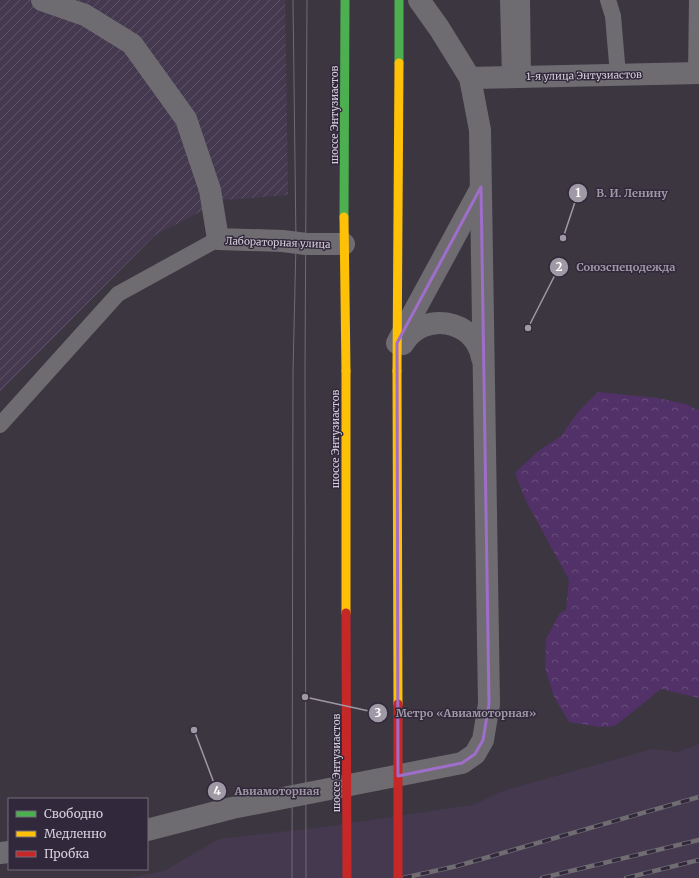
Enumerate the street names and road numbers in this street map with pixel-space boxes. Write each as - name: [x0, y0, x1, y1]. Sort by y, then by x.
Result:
- street label: шоссе Энтузиастов: [328, 66, 341, 164]
- street label: 1-я улица Энтузиастов: [526, 68, 642, 83]
- street label: Лабораторная улица: [225, 234, 331, 251]
- street label: шоссе Энтузиастов: [329, 390, 342, 488]
- street label: шоссе Энтузиастов: [330, 714, 343, 812]

